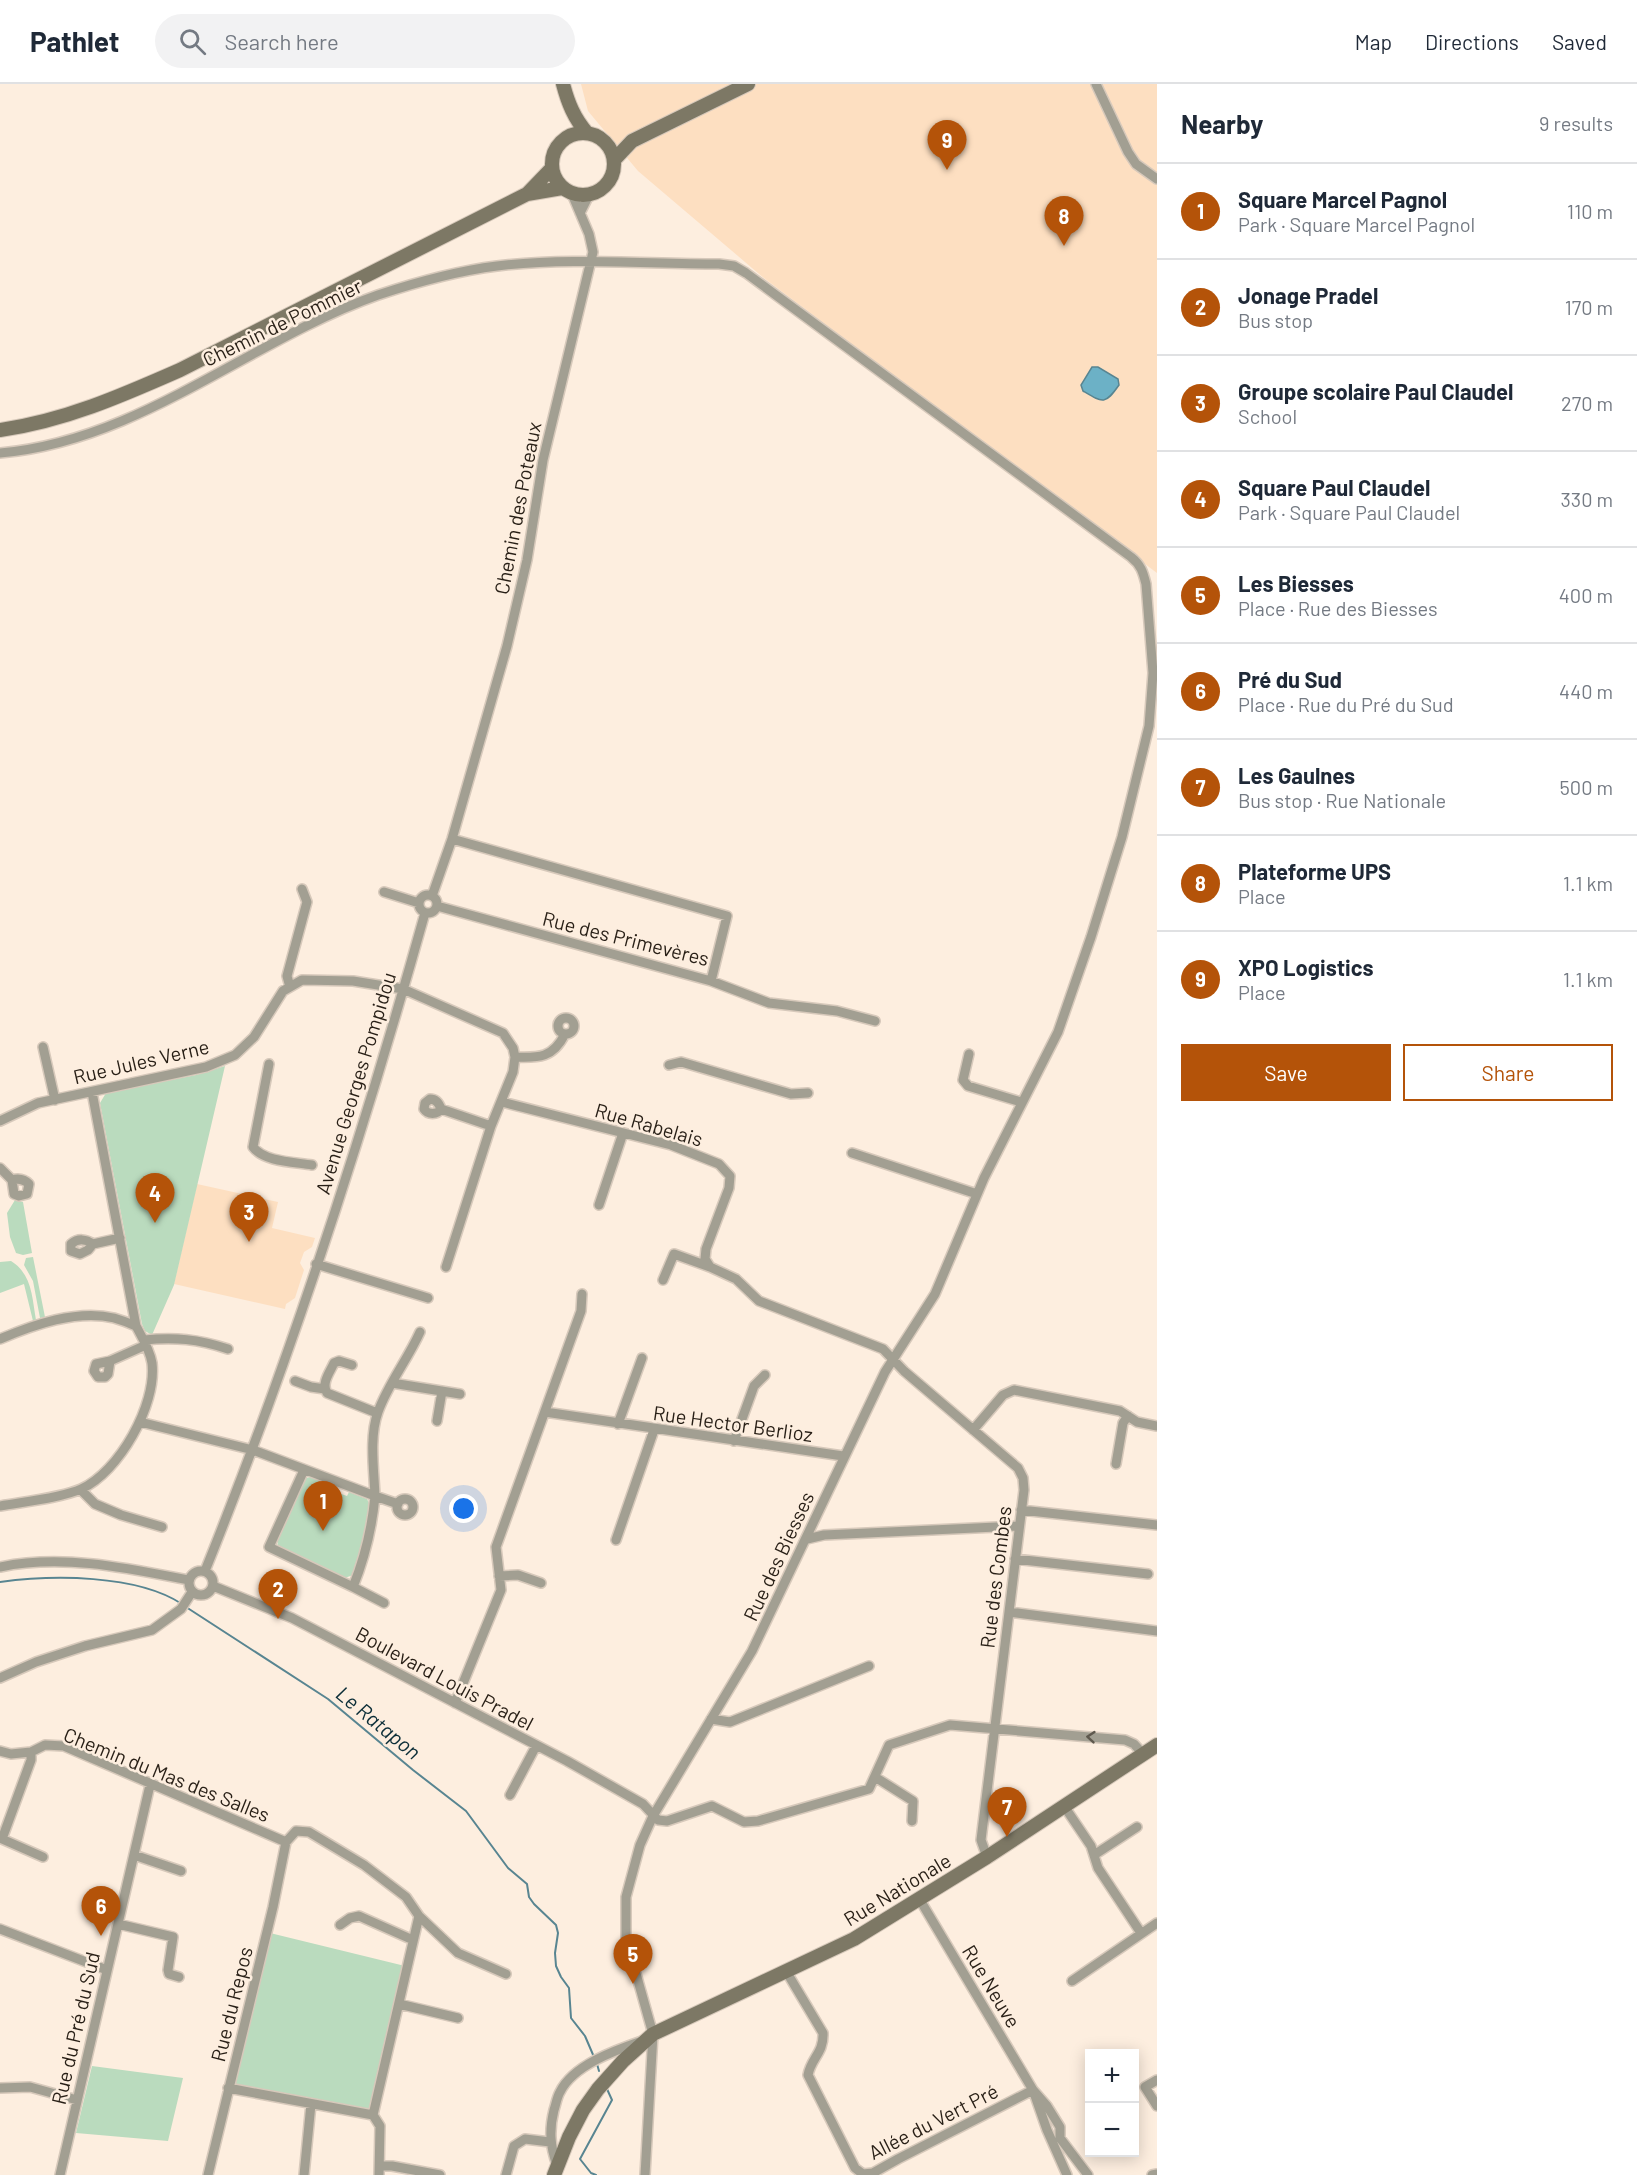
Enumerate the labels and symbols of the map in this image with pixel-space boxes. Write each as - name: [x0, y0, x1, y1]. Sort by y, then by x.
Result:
- pin: 9: [928, 120, 966, 170]
- pin: 8: [1044, 196, 1084, 246]
- street label: Chemin de Pommier: [199, 273, 365, 371]
- street label: Chemin des Poteaux: [489, 419, 546, 596]
- street label: Rue des Primevères: [540, 906, 712, 970]
- street label: Avenue Georges Pompidou: [310, 969, 400, 1197]
- street label: Rue Jules Verne: [71, 1034, 211, 1088]
- street label: Rue Rabelais: [592, 1097, 706, 1151]
- pin: 4: [136, 1174, 174, 1223]
- pin: 3: [230, 1192, 268, 1242]
- street label: Rue Hector Berlioz: [652, 1400, 814, 1446]
- pin: 1: [304, 1482, 342, 1531]
- street label: Rue des Biesses: [738, 1488, 818, 1624]
- your location: [449, 1494, 478, 1523]
- street label: Rue des Combes: [974, 1505, 1016, 1649]
- pin: 2: [258, 1570, 298, 1619]
- street label: Boulevard Louis Pradel: [352, 1621, 538, 1735]
- water label: Le Ratapon: [332, 1680, 426, 1764]
- street label: Chemin du Mas des Salles: [61, 1722, 273, 1826]
- one-way arrow: [1086, 1731, 1095, 1744]
- pin: 7: [988, 1788, 1026, 1837]
- street label: Rue Nationale: [839, 1848, 955, 1930]
- pin: 6: [82, 1886, 120, 1936]
- pin: 5: [614, 1934, 652, 1984]
- street label: Rue Neuve: [958, 1940, 1026, 2032]
- street label: Rue du Repos: [205, 1944, 257, 2064]
- street label: Rue du Pré du Sud: [46, 1949, 104, 2107]
- street label: Allée du Vert Pré: [864, 2078, 1002, 2164]

